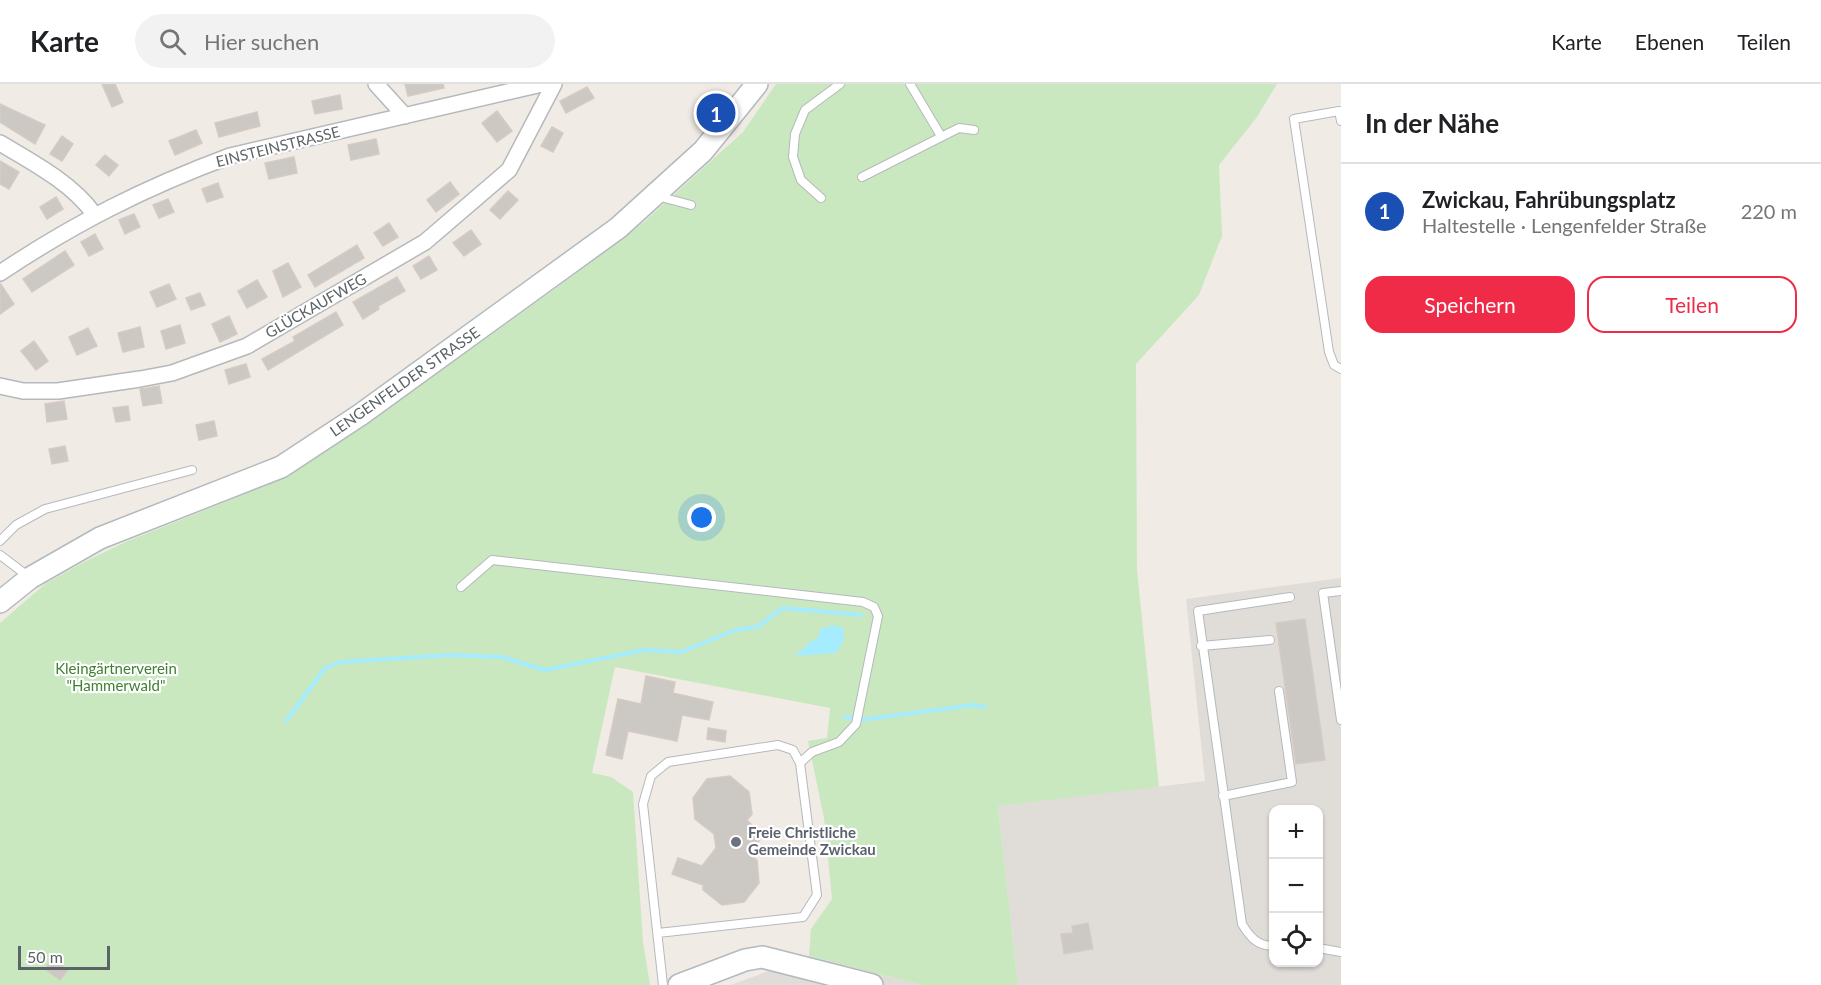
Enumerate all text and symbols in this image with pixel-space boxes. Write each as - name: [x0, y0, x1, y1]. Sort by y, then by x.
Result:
- search box: [135, 14, 555, 68]
- text: Karte: [30, 24, 99, 58]
- icon: search: [156, 25, 189, 58]
- text: Hier suchen: [204, 28, 319, 55]
- text: Karte: [1551, 29, 1602, 54]
- text: Ebenen: [1635, 29, 1704, 54]
- text: Teilen: [1737, 29, 1791, 54]
- pin: 1: [696, 90, 736, 135]
- text: In der Nähe: [1365, 107, 1499, 139]
- street label: EINSTEINSTRASSE: [214, 122, 342, 170]
- text: Zwickau, Fahrübungsplatz: [1422, 186, 1676, 213]
- text: 1: [1379, 199, 1390, 223]
- text: 220 m: [1741, 199, 1797, 223]
- text: Haltestelle · Lengenfelder Straße: [1422, 213, 1707, 237]
- street label: GLÜCKAUFWEG: [262, 269, 369, 341]
- button: Speichern: [1365, 276, 1575, 333]
- button: Teilen: [1587, 276, 1797, 333]
- street label: LENGENFELDER STRASSE: [326, 323, 483, 440]
- your location: [687, 503, 716, 532]
- park label: Kleingärtnerverein "Hammerwald": [55, 659, 177, 694]
- map controls: [1269, 805, 1323, 967]
- button: +: [1269, 805, 1323, 859]
- place label: Freie Christliche Gemeinde Zwickau: [748, 823, 876, 858]
- marker: Freie Christliche Gemeinde Zwickau: [729, 835, 743, 849]
- button: −: [1269, 859, 1323, 913]
- button: locate: [1269, 913, 1323, 967]
- scale bar: [18, 943, 110, 970]
- text: 50 m: [27, 947, 63, 966]

